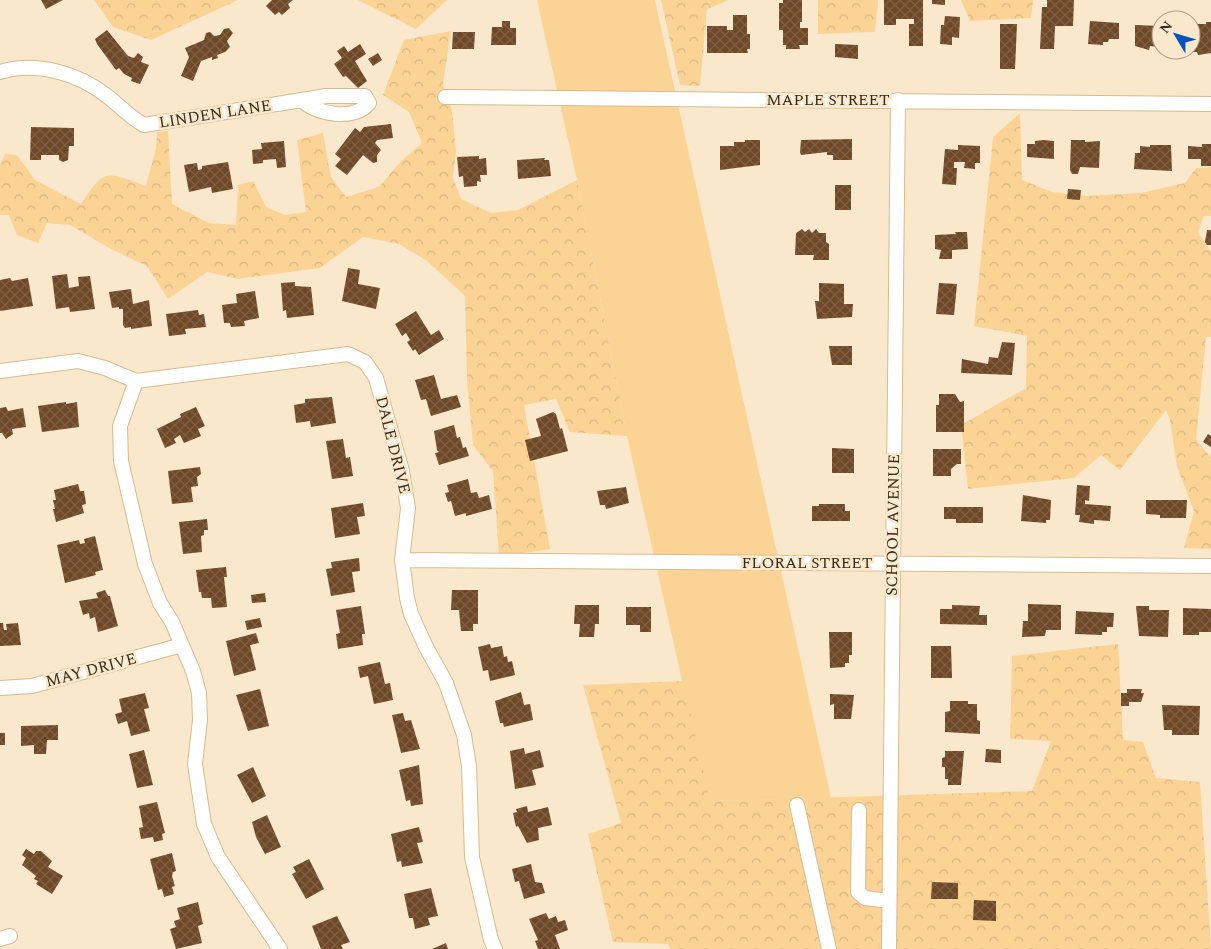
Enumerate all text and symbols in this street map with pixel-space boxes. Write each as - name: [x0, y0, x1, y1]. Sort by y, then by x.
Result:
- north arrow: [1151, 10, 1201, 60]
- text: N: [1154, 16, 1178, 38]
- street label: MAPLE STREET: [766, 88, 890, 112]
- street label: LINDEN LANE: [157, 93, 273, 135]
- street label: DALE DRIVE: [369, 394, 417, 496]
- street label: SCHOOL AVENUE: [880, 454, 906, 596]
- street label: FLORAL STREET: [741, 551, 873, 575]
- street label: MAY DRIVE: [43, 646, 139, 694]

